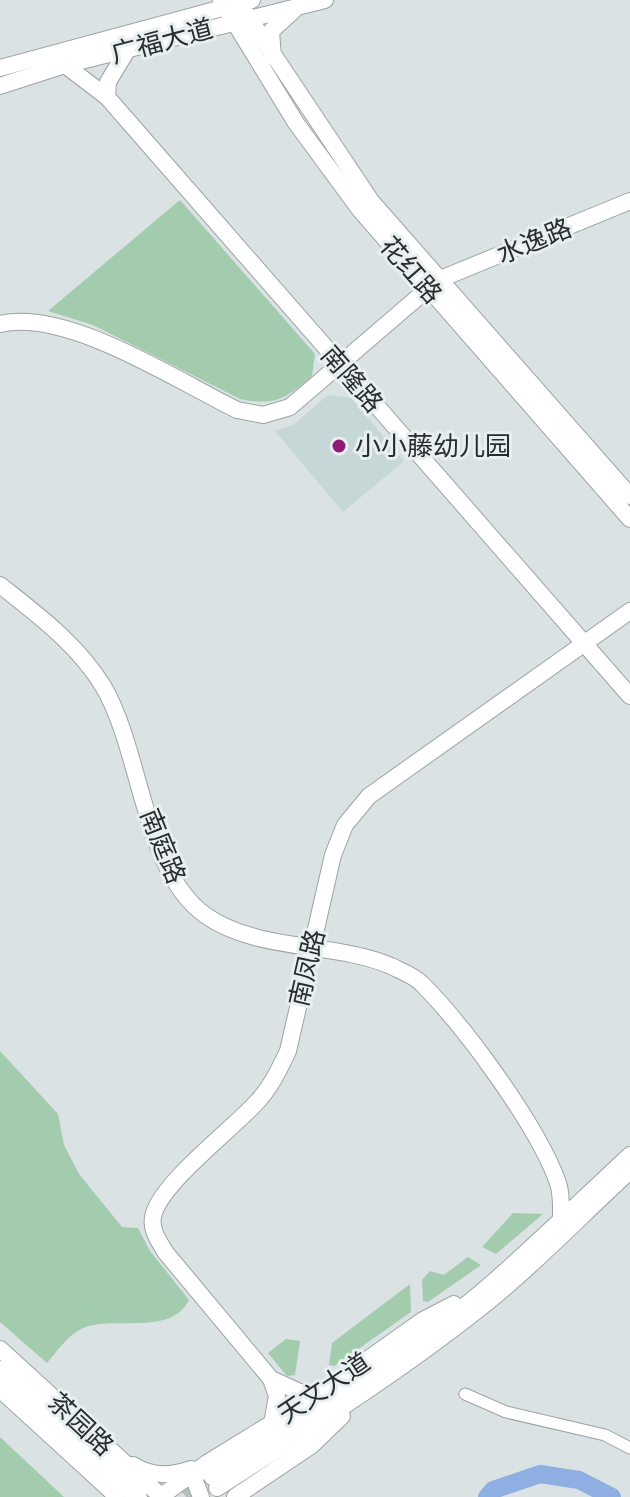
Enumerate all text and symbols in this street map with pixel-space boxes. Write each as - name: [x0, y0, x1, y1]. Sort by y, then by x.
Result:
- street label: 广福大道: [108, 12, 216, 69]
- street label: 水逸路: [492, 212, 576, 270]
- street label: 花红路: [374, 230, 449, 309]
- street label: 南隆路: [315, 339, 390, 418]
- place label: 小小藤幼儿园: [355, 430, 511, 461]
- marker: 小小藤幼儿园: [330, 437, 348, 455]
- street label: 南庭路: [134, 804, 192, 888]
- street label: 南凤路: [283, 926, 330, 1009]
- street label: 天文大道: [272, 1346, 376, 1430]
- street label: 茶园路: [42, 1386, 120, 1462]

